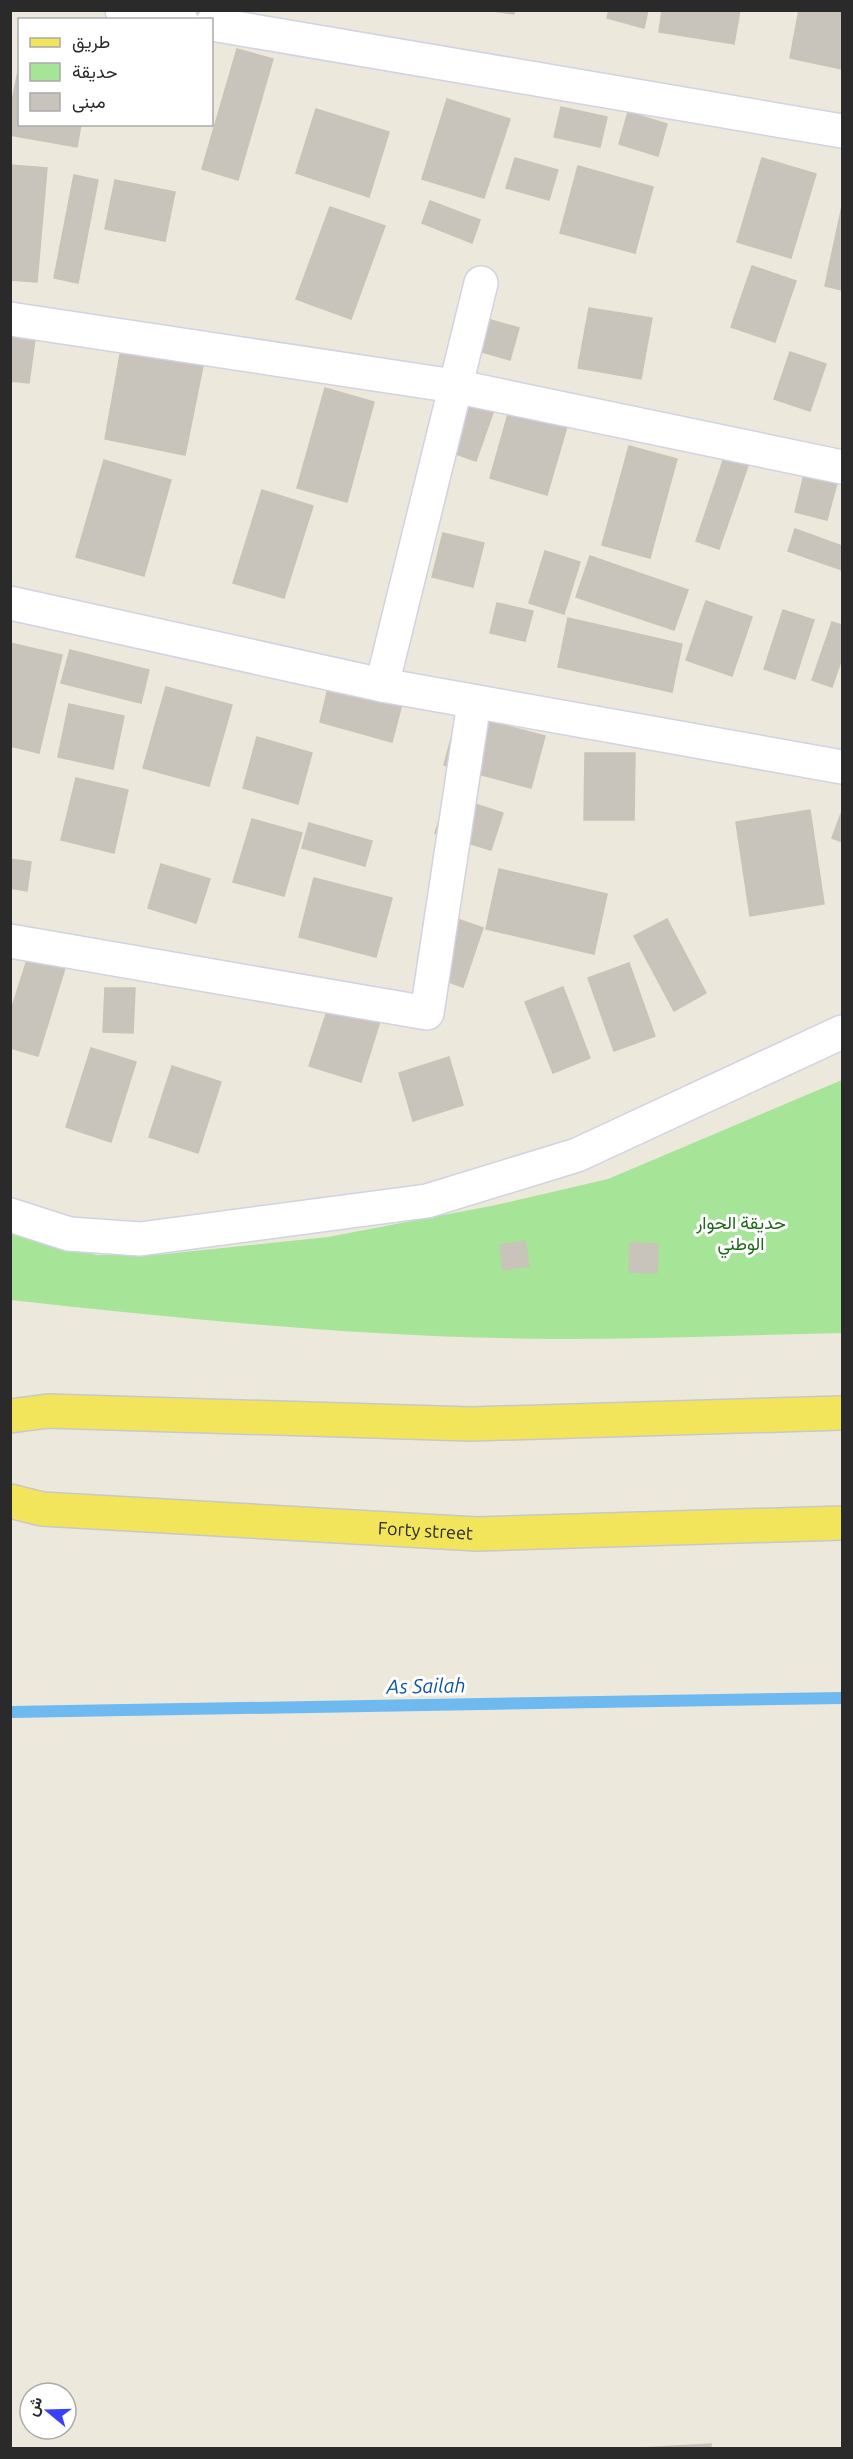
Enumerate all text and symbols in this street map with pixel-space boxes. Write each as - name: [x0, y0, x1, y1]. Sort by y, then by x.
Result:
- legend: [18, 18, 213, 126]
- text: طريق: [72, 31, 110, 53]
- text: حديقة: [72, 61, 118, 82]
- text: مبنى: [72, 91, 106, 113]
- park label: حديقة الحوار الوطني: [695, 1212, 786, 1259]
- street label: Forty street: [377, 1517, 474, 1543]
- water label: As Sailah: [385, 1673, 466, 1698]
- north arrow: [18, 2381, 78, 2441]
- text: ش: [22, 2394, 46, 2418]

